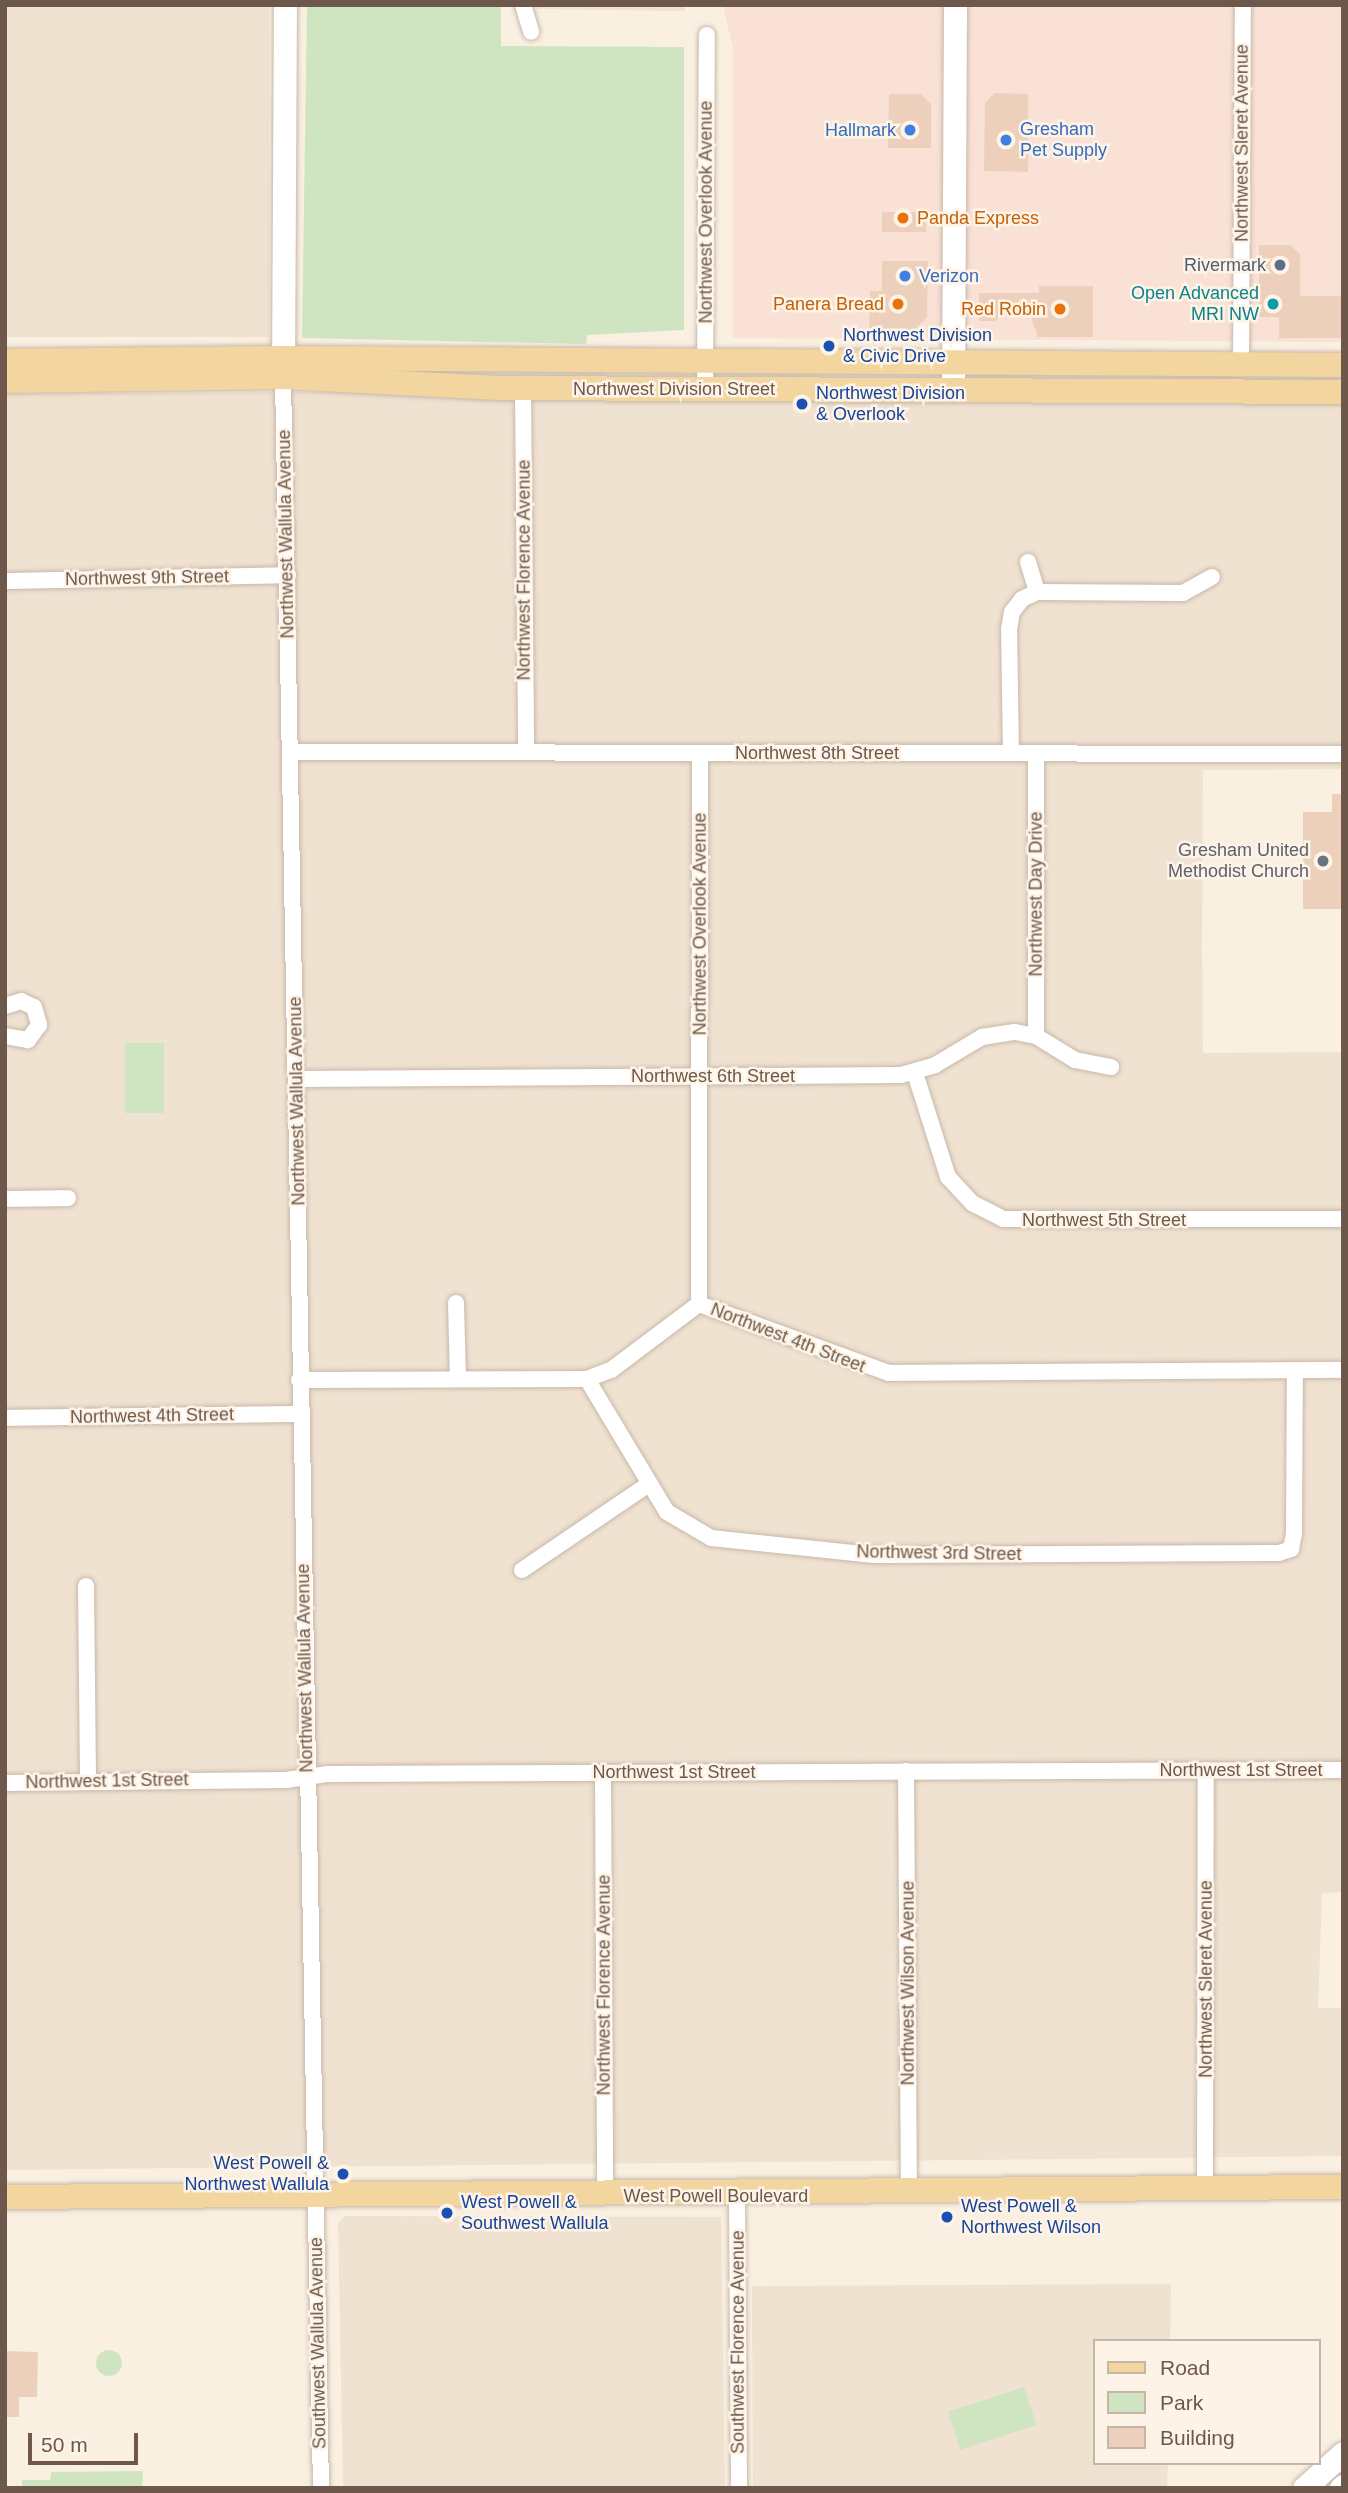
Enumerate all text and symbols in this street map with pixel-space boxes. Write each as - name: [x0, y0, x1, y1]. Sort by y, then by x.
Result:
- street label: Northwest Sleret Avenue: [1231, 44, 1253, 242]
- street label: Northwest Overlook Avenue: [695, 100, 717, 324]
- place label: Hallmark: [825, 119, 896, 141]
- place label: Gresham Pet Supply: [1020, 119, 1107, 162]
- marker: Hallmark: [902, 122, 918, 138]
- marker: Gresham Pet Supply: [998, 132, 1014, 148]
- place label: Panda Express: [917, 207, 1039, 229]
- marker: Panda Express: [895, 210, 911, 226]
- place label: Rivermark: [1184, 254, 1266, 276]
- marker: Rivermark: [1272, 257, 1288, 273]
- place label: Verizon: [919, 265, 979, 287]
- marker: Verizon: [897, 268, 913, 284]
- place label: Open Advanced MRI NW: [1130, 283, 1259, 326]
- place label: Panera Bread: [773, 293, 884, 315]
- marker: Panera Bread: [890, 296, 906, 312]
- marker: Open Advanced MRI NW: [1265, 296, 1281, 312]
- place label: Red Robin: [961, 298, 1046, 320]
- marker: Red Robin: [1052, 301, 1068, 317]
- place label: Northwest Division & Civic Drive: [843, 325, 992, 368]
- marker: Northwest Division & Civic Drive: [821, 338, 837, 354]
- street label: Northwest Division Street: [573, 378, 775, 400]
- place label: Northwest Division & Overlook: [816, 383, 965, 426]
- marker: Northwest Division & Overlook: [794, 396, 810, 412]
- street label: Northwest Wallula Avenue: [273, 429, 299, 639]
- street label: Northwest Florence Avenue: [513, 459, 535, 681]
- street label: Northwest 9th Street: [65, 566, 229, 590]
- street label: Northwest 8th Street: [735, 742, 899, 764]
- street label: Northwest Day Drive: [1025, 811, 1047, 977]
- street label: Northwest Overlook Avenue: [689, 812, 711, 1036]
- place label: Gresham United Methodist Church: [1168, 840, 1309, 882]
- marker: Gresham United Methodist Church: [1315, 853, 1331, 869]
- street label: Northwest Wallula Avenue: [284, 996, 310, 1206]
- street label: Northwest 6th Street: [631, 1065, 795, 1087]
- street label: Northwest 5th Street: [1022, 1209, 1186, 1231]
- street label: Northwest 4th Street: [708, 1299, 868, 1377]
- street label: Northwest 4th Street: [70, 1404, 234, 1428]
- street label: Northwest 3rd Street: [856, 1541, 1022, 1565]
- street label: Northwest Wallula Avenue: [292, 1563, 318, 1773]
- street label: Northwest 1st Street: [1159, 1759, 1323, 1781]
- street label: Northwest 1st Street: [592, 1761, 756, 1783]
- street label: Northwest 1st Street: [25, 1769, 189, 1793]
- street label: Northwest Florence Avenue: [593, 1874, 615, 2096]
- street label: Northwest Wilson Avenue: [897, 1880, 919, 2086]
- street label: Northwest Sleret Avenue: [1195, 1880, 1217, 2078]
- place label: West Powell & Northwest Wallula: [185, 2153, 329, 2196]
- marker: West Powell & Northwest Wallula: [335, 2166, 351, 2182]
- street label: West Powell Boulevard: [624, 2185, 808, 2207]
- place label: West Powell & Southwest Wallula: [461, 2192, 608, 2234]
- place label: West Powell & Northwest Wilson: [961, 2196, 1101, 2238]
- marker: West Powell & Southwest Wallula: [439, 2205, 455, 2221]
- marker: West Powell & Northwest Wilson: [939, 2209, 955, 2225]
- street label: Southwest Florence Avenue: [727, 2230, 749, 2454]
- street label: Southwest Wallula Avenue: [305, 2236, 331, 2450]
- legend: [1092, 2339, 1320, 2465]
- text: Road: [1160, 2356, 1210, 2379]
- text: Park: [1160, 2391, 1203, 2414]
- scale bar: [32, 2420, 142, 2464]
- text: Building: [1160, 2426, 1235, 2449]
- text: 50 m: [41, 2433, 88, 2456]

